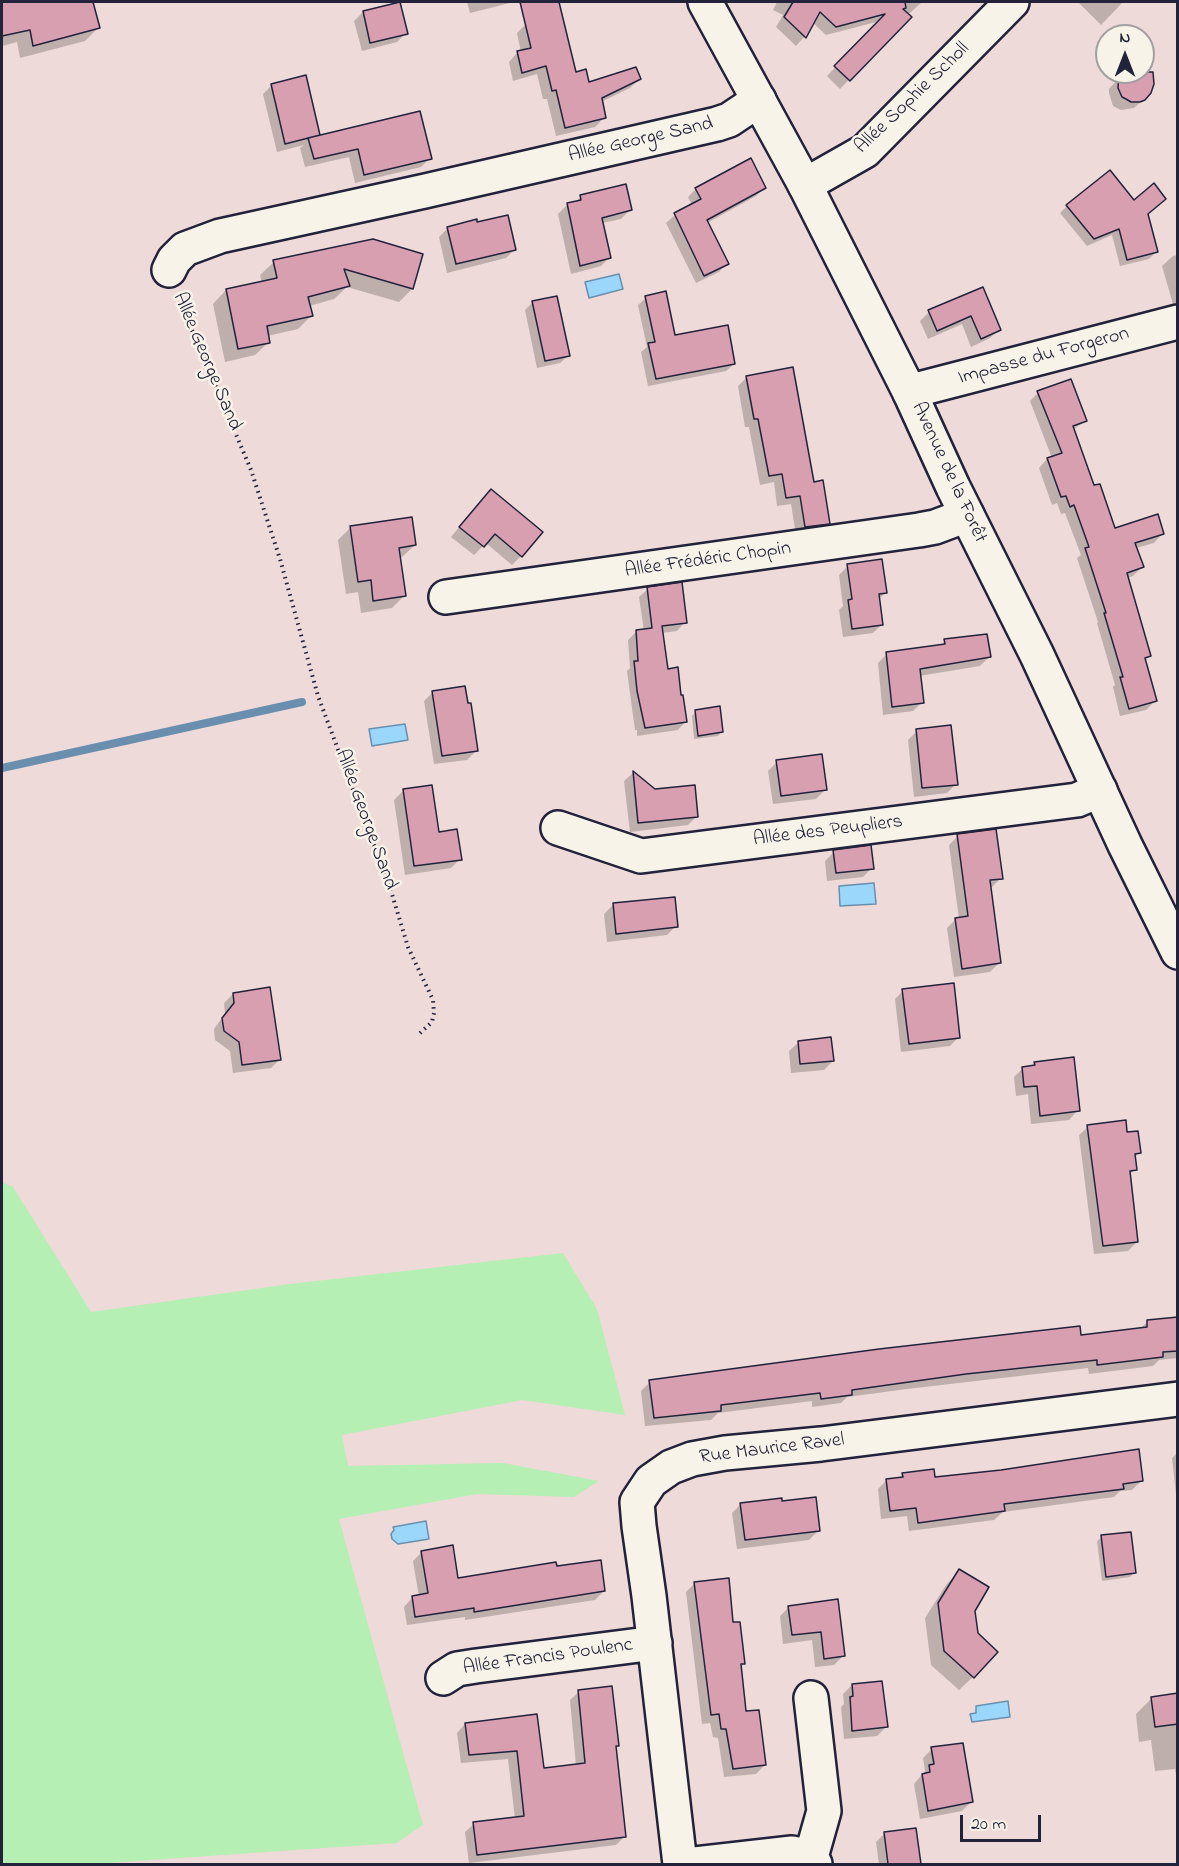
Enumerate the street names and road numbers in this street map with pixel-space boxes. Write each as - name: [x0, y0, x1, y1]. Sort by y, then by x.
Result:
- street label: Allée Sophie Scholl: [851, 38, 975, 160]
- street label: Allée George Sand: [566, 113, 716, 169]
- street label: Allée George Sand: [166, 289, 246, 435]
- street label: Impasse du Forgeron: [956, 323, 1132, 391]
- street label: Avenue de la Forêt: [905, 399, 991, 547]
- street label: Allée Frédéric Chopin: [623, 537, 793, 585]
- street label: Allée George Sand: [328, 746, 402, 894]
- street label: Allée des Peupliers: [752, 811, 904, 853]
- street label: Rue Maurice Ravel: [698, 1429, 846, 1471]
- street label: Allée Francis Poulenc: [462, 1634, 634, 1682]

